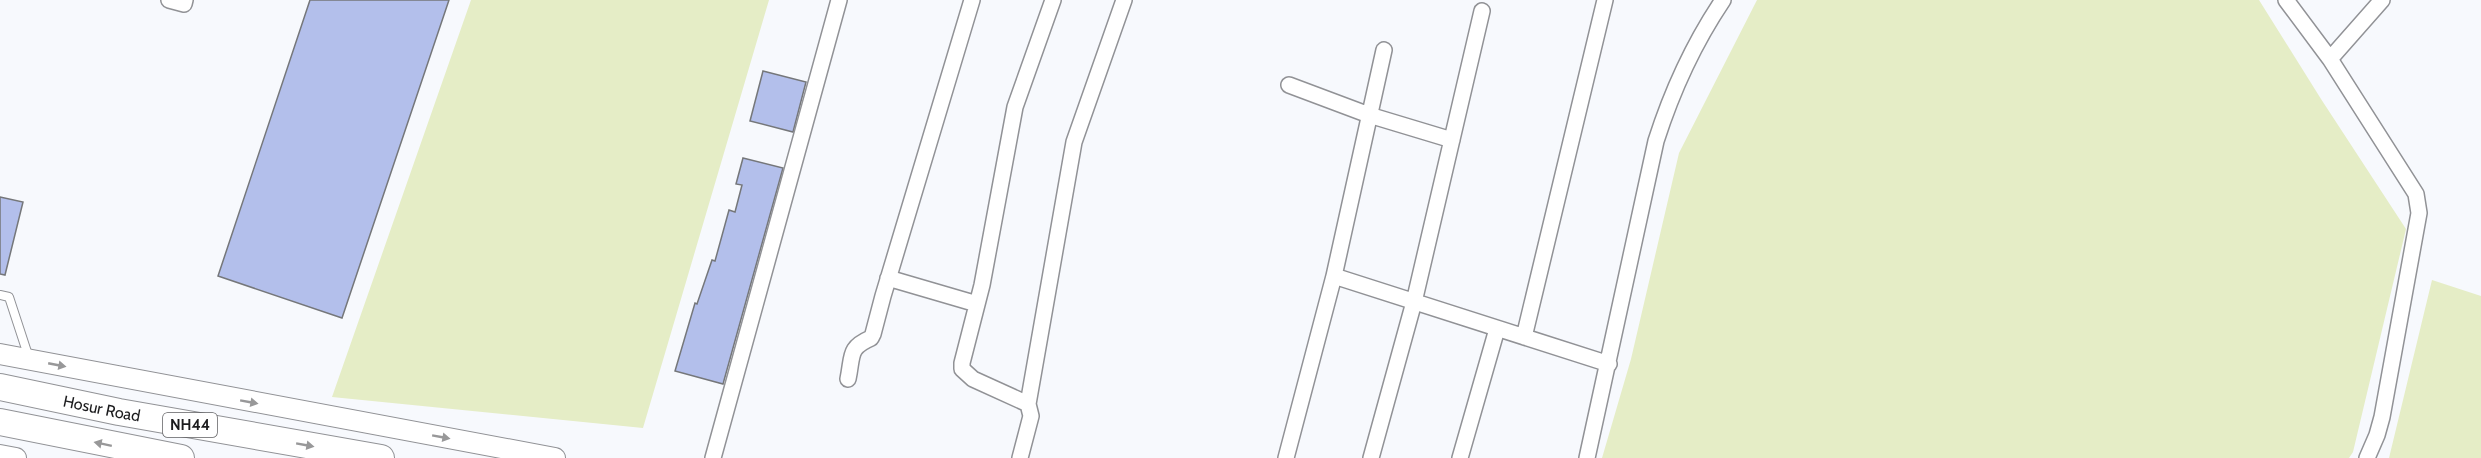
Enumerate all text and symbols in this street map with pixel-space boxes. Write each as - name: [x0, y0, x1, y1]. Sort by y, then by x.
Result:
- one-way arrow: [48, 361, 67, 370]
- street label: Hosur Road: [61, 391, 142, 425]
- one-way arrow: [240, 398, 259, 407]
- road number: NH44: [163, 413, 217, 437]
- one-way arrow: [431, 433, 450, 442]
- one-way arrow: [93, 439, 112, 448]
- one-way arrow: [296, 441, 315, 450]

